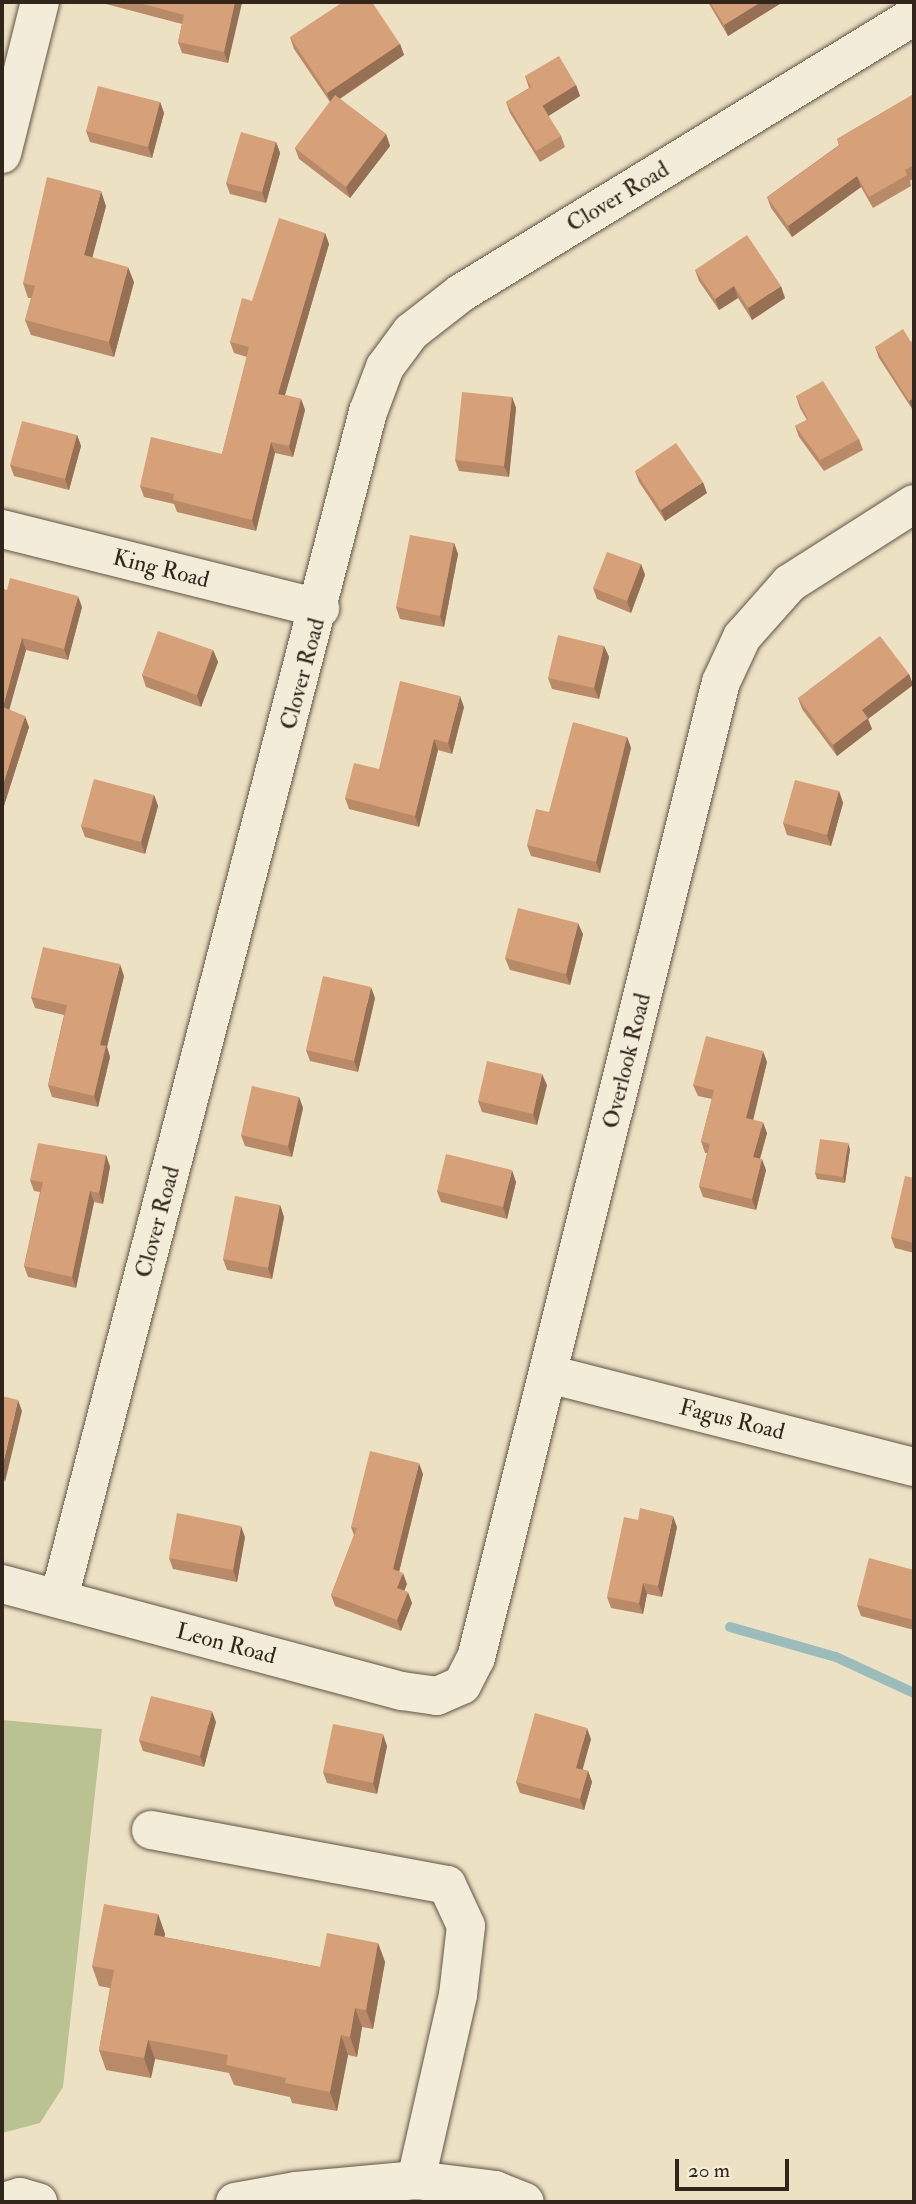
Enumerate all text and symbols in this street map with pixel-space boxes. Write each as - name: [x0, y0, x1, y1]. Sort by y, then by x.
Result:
- street label: Clover Road: [562, 156, 674, 238]
- street label: King Road: [110, 544, 212, 594]
- street label: Clover Road: [275, 615, 331, 733]
- street label: Overlook Road: [597, 991, 657, 1131]
- street label: Clover Road: [130, 1163, 186, 1281]
- street label: Fagus Road: [677, 1394, 787, 1446]
- street label: Leon Road: [173, 1617, 279, 1671]
- scale bar: [678, 2144, 792, 2188]
- text: 20 m: [688, 2157, 730, 2184]

